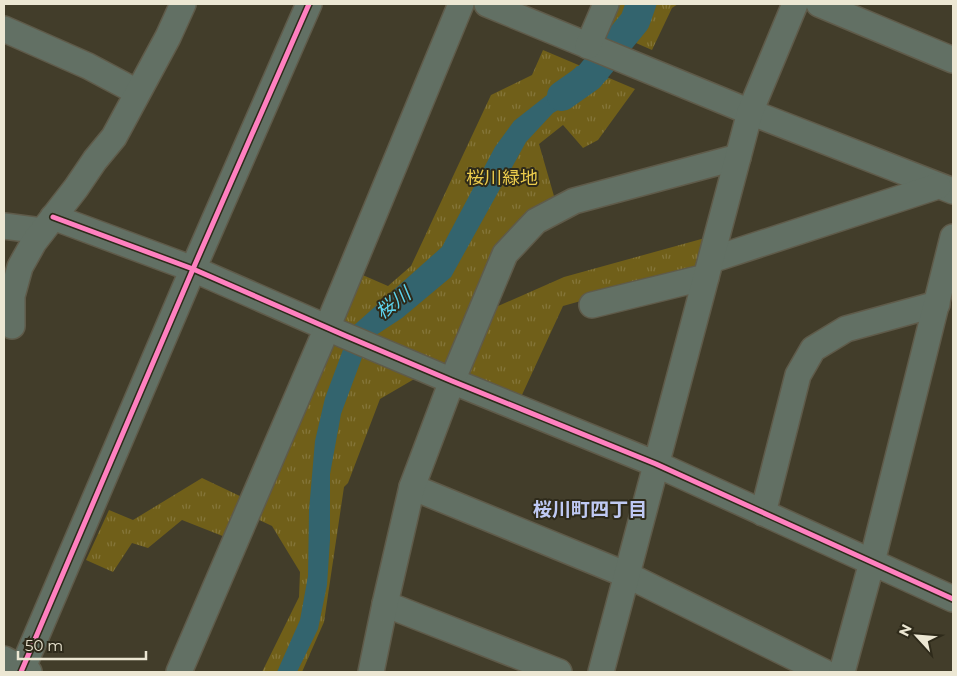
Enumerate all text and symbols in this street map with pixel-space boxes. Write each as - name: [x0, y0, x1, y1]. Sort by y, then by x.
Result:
- park label: 桜川緑地: [466, 167, 538, 189]
- water label: 桜川: [371, 281, 417, 324]
- district label: 桜川町四丁目: [533, 498, 647, 521]
- north arrow: [892, 611, 942, 661]
- text: N: [895, 621, 916, 639]
- scale bar: [18, 628, 145, 660]
- text: 50 m: [25, 636, 63, 655]

